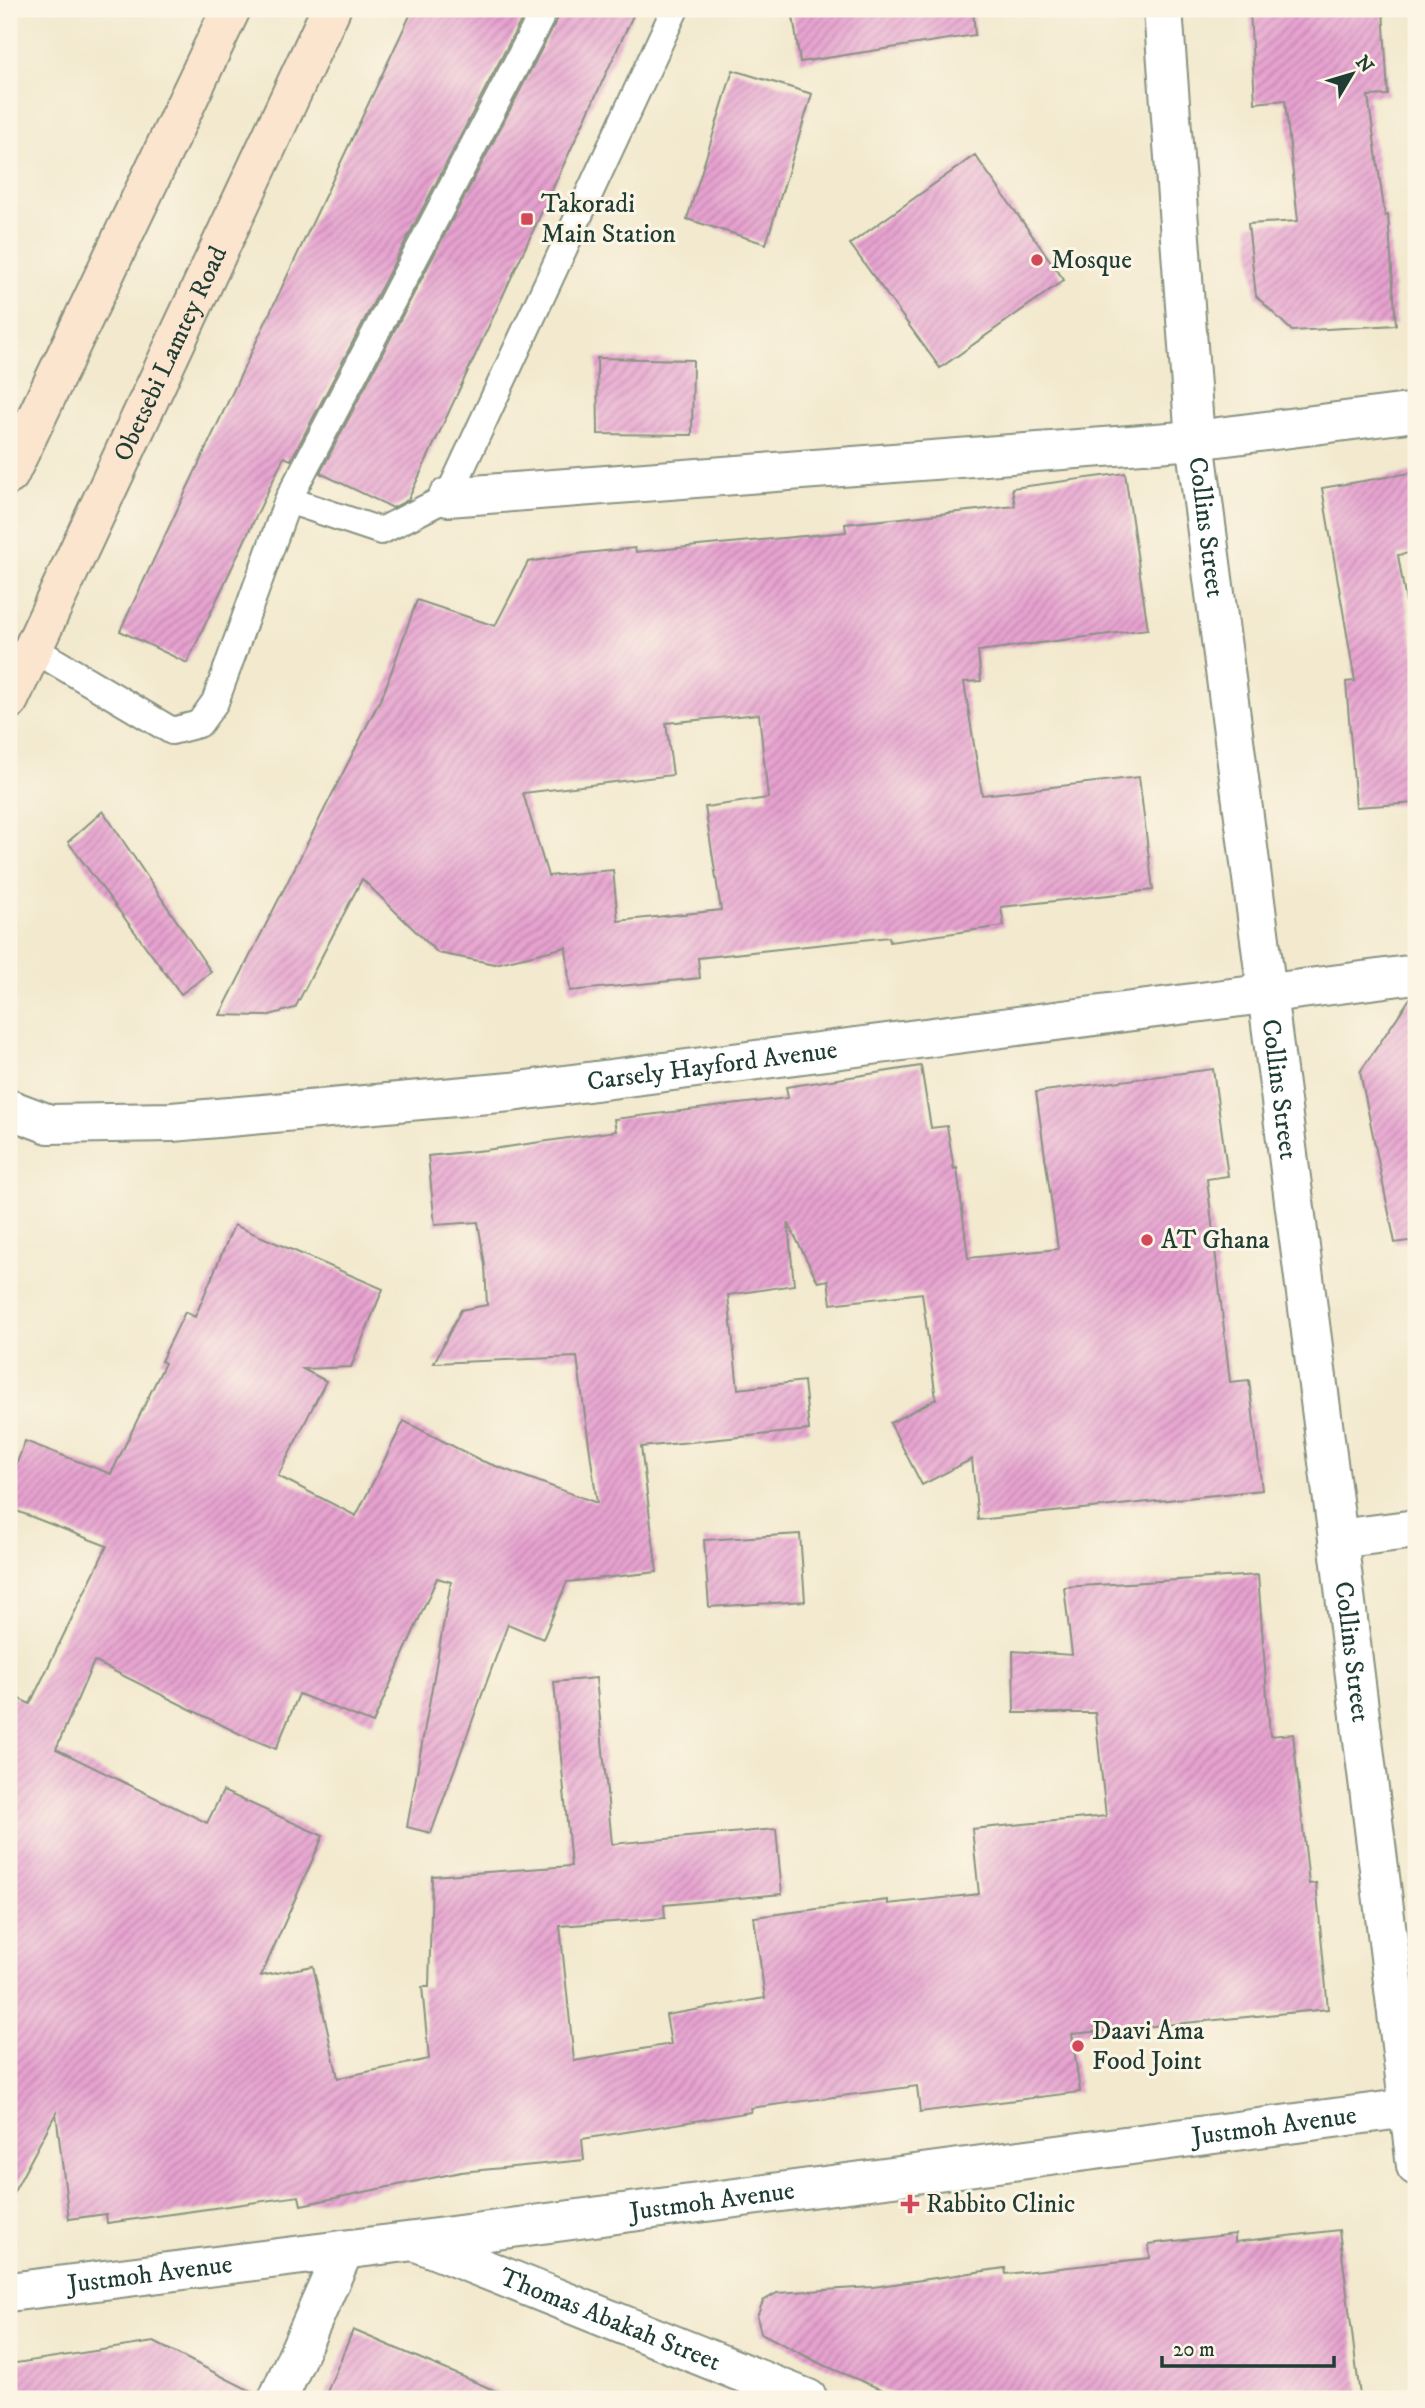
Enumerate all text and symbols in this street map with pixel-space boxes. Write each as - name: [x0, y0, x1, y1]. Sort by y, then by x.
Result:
- north arrow: [1316, 38, 1386, 108]
- text: N: [1350, 51, 1378, 78]
- place label: Takoradi Main Station: [541, 188, 676, 251]
- marker: Takoradi Main Station: [519, 211, 535, 227]
- street label: Obetsebi Lamtey Road: [106, 241, 235, 467]
- place label: Mosque: [1051, 244, 1132, 277]
- marker: Mosque: [1029, 252, 1045, 268]
- street label: Collins Street: [1181, 455, 1232, 599]
- street label: Collins Street: [1254, 1017, 1305, 1162]
- street label: Carsely Hayford Avenue: [585, 1033, 839, 1098]
- place label: AT Ghana: [1161, 1224, 1270, 1257]
- marker: AT Ghana: [1139, 1232, 1155, 1248]
- street label: Collins Street: [1327, 1579, 1377, 1724]
- place label: Daavi Ama Food Joint: [1092, 2015, 1204, 2078]
- marker: Daavi Ama Food Joint: [1070, 2038, 1086, 2054]
- street label: Justmoh Avenue: [1188, 2099, 1358, 2154]
- street label: Justmoh Avenue: [626, 2174, 796, 2229]
- place label: Rabbito Clinic: [926, 2188, 1075, 2221]
- marker: Rabbito Clinic: [900, 2194, 920, 2214]
- street label: Justmoh Avenue: [64, 2248, 234, 2301]
- street label: Thomas Abakah Street: [495, 2260, 725, 2379]
- scale bar: [1162, 2324, 1334, 2368]
- text: 20 m: [1173, 2337, 1215, 2363]

